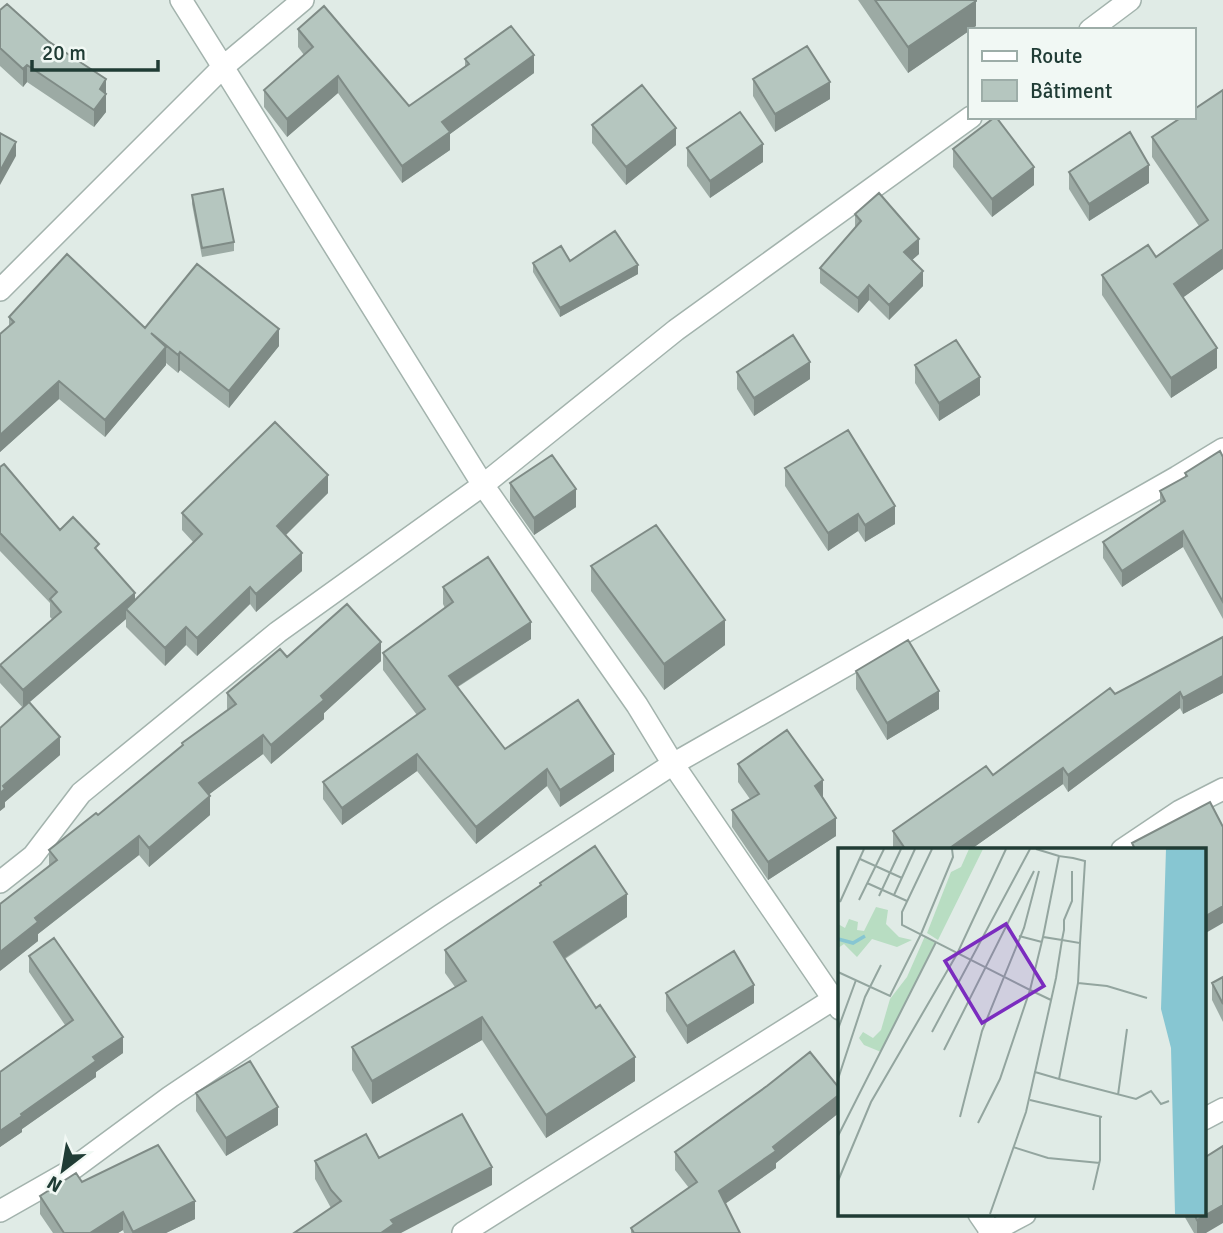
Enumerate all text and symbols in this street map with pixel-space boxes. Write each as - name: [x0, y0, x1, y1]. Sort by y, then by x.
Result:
- scale bar: [32, 28, 158, 72]
- legend: [968, 28, 1195, 119]
- text: 20 m: [42, 40, 86, 66]
- text: Route: [1030, 43, 1082, 69]
- text: Bâtiment: [1030, 78, 1112, 104]
- inset map: [838, 848, 1206, 1216]
- north arrow: [28, 1135, 98, 1205]
- text: N: [43, 1170, 67, 1197]

